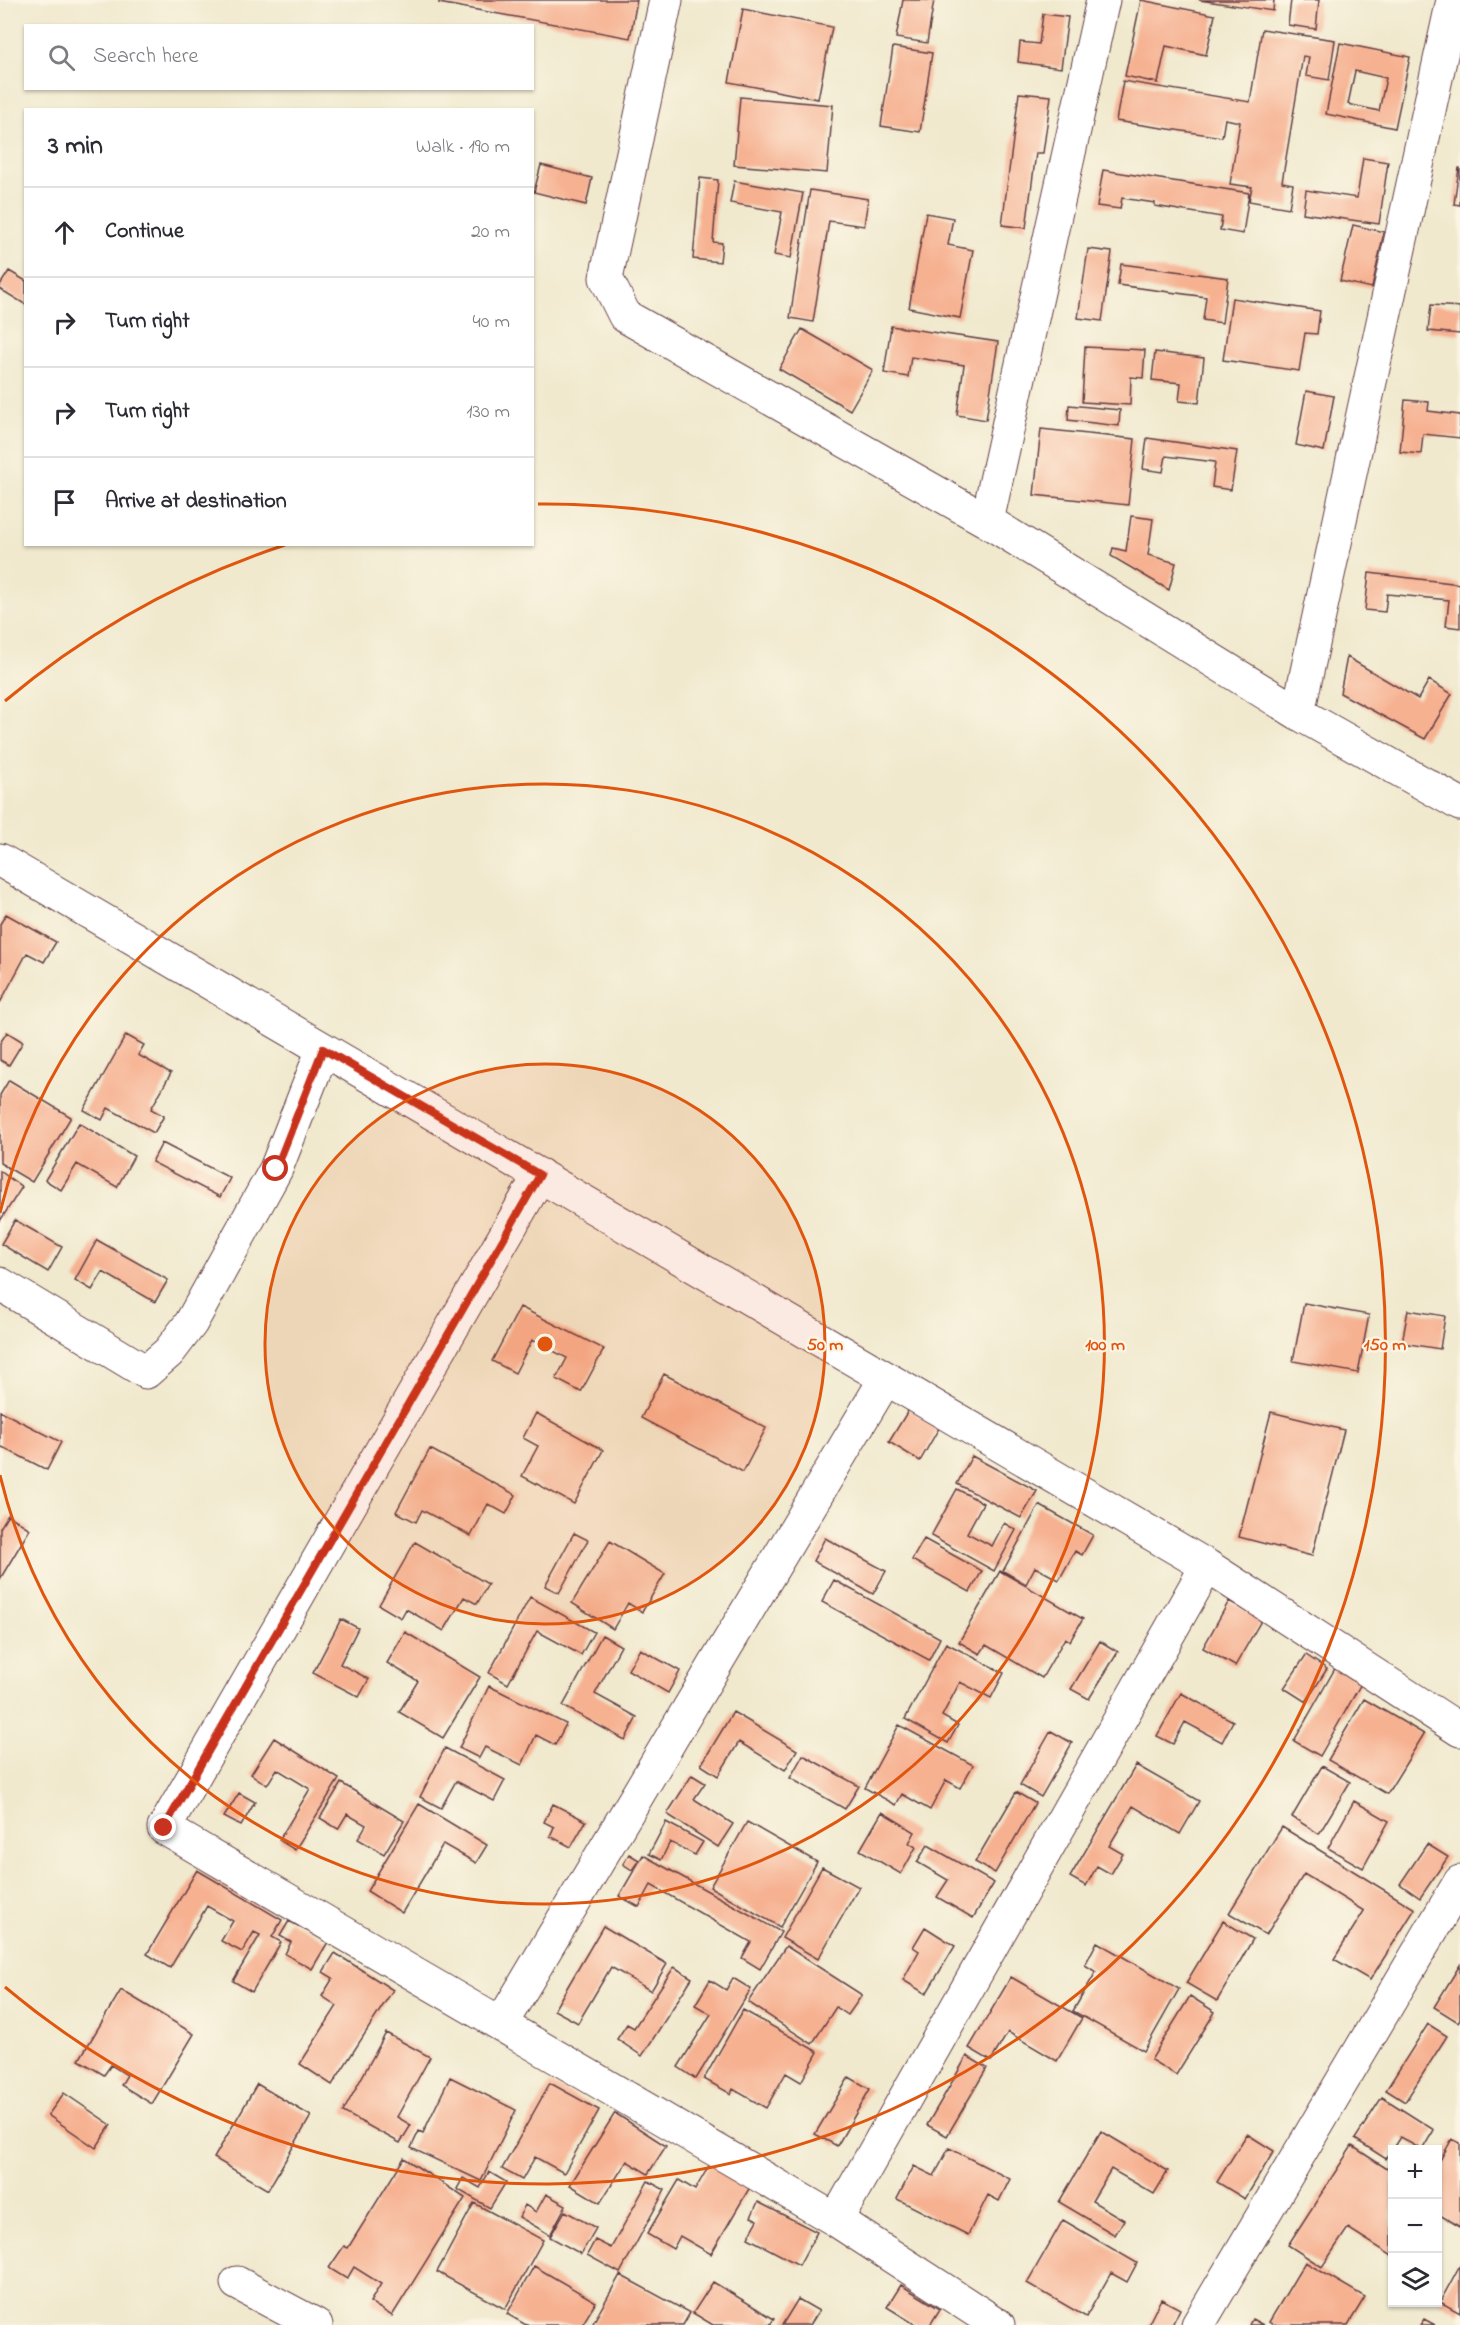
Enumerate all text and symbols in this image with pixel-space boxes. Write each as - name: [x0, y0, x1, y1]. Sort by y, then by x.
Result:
- search box: [24, 24, 534, 90]
- icon: search: [45, 41, 78, 74]
- text: Search here: [93, 41, 198, 73]
- text: 3 min: [48, 128, 103, 166]
- text: Walk · 190 m: [416, 133, 510, 162]
- icon: ahead: [48, 216, 81, 249]
- text: Continue: [105, 216, 184, 248]
- text: 20 m: [471, 218, 510, 247]
- icon: right: [48, 306, 81, 339]
- text: Turn right: [105, 306, 190, 338]
- text: 40 m: [473, 308, 510, 337]
- icon: right: [48, 396, 81, 429]
- text: Turn right: [105, 396, 190, 428]
- text: 130 m: [466, 398, 510, 427]
- icon: arrive: [48, 486, 81, 519]
- text: Arrive at destination: [105, 486, 287, 518]
- route start: [262, 1155, 288, 1181]
- text: 50 m: [807, 1333, 843, 1359]
- text: 100 m: [1085, 1333, 1125, 1359]
- text: 150 m: [1364, 1333, 1406, 1359]
- centre of rings: [535, 1334, 555, 1354]
- route end: [150, 1814, 176, 1840]
- map controls: [1388, 2145, 1442, 2307]
- button: +: [1388, 2145, 1442, 2199]
- button: −: [1388, 2199, 1442, 2253]
- button: layers: [1388, 2253, 1442, 2307]

